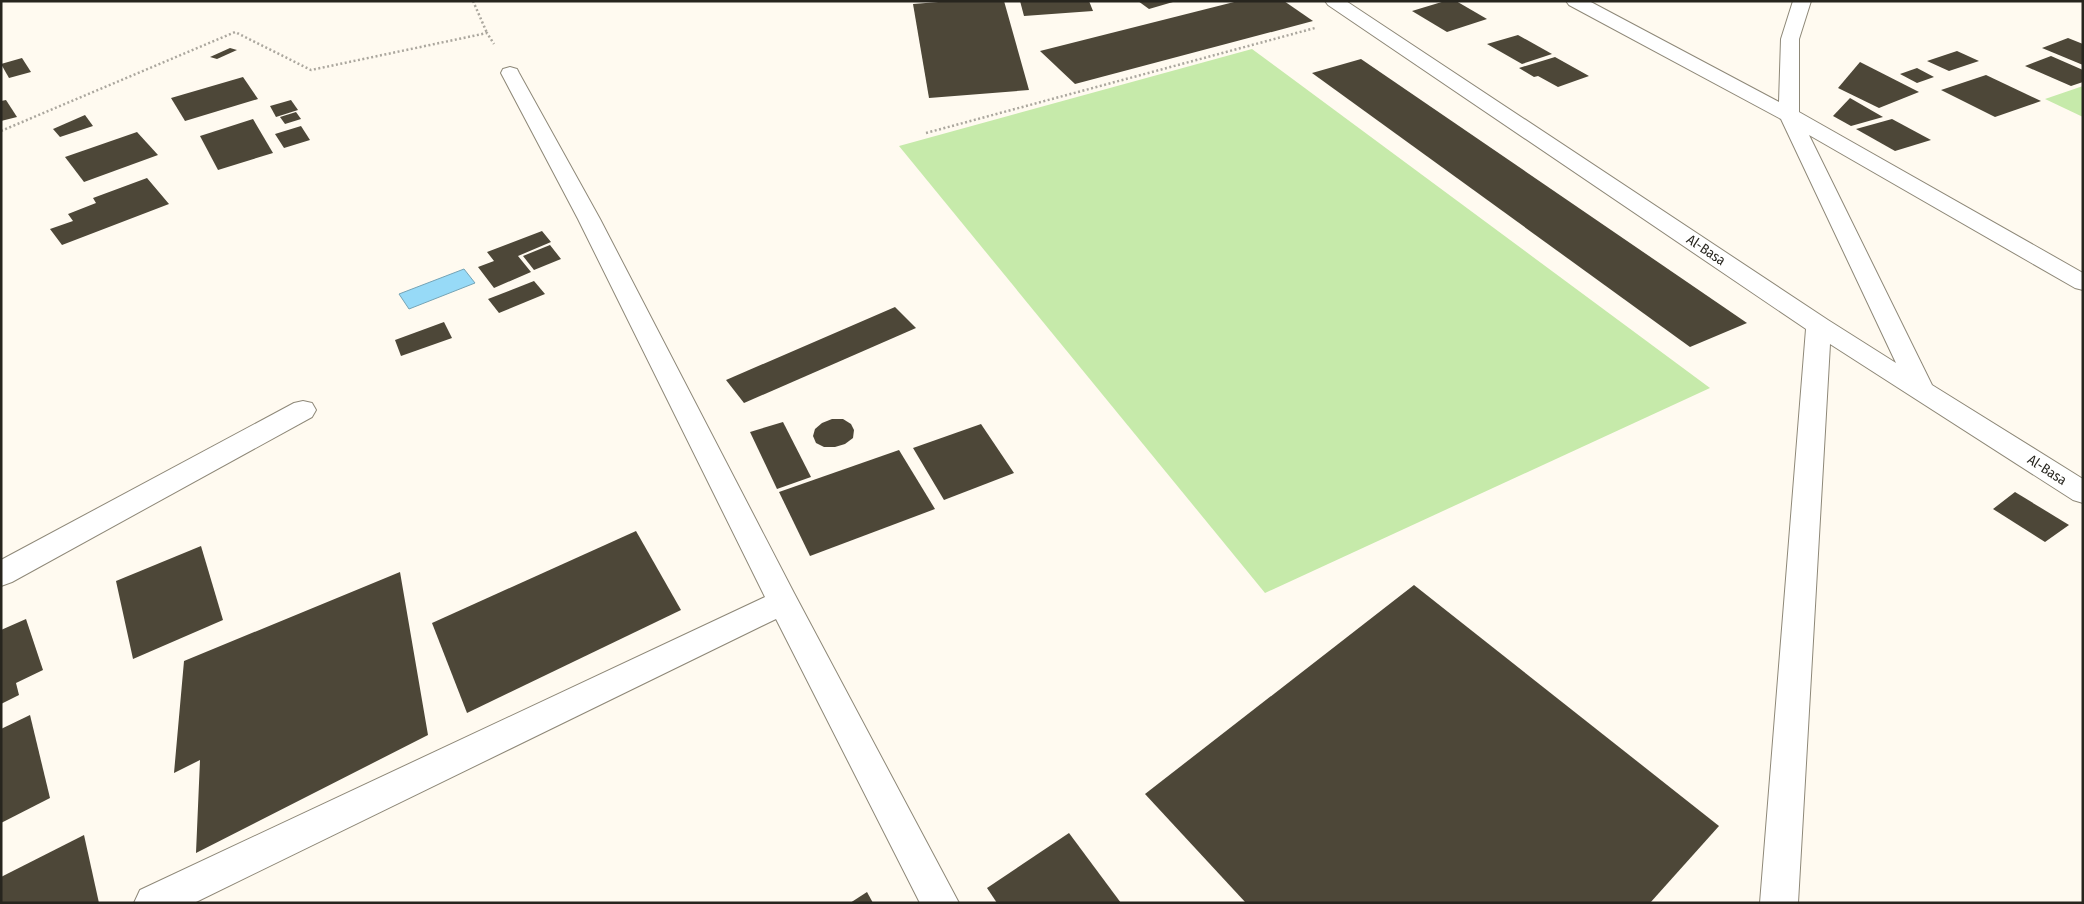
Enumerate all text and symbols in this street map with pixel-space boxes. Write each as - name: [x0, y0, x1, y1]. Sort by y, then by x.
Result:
- street label: Al-Basa: [1683, 231, 1729, 269]
- street label: Al-Basa: [2024, 451, 2070, 489]

